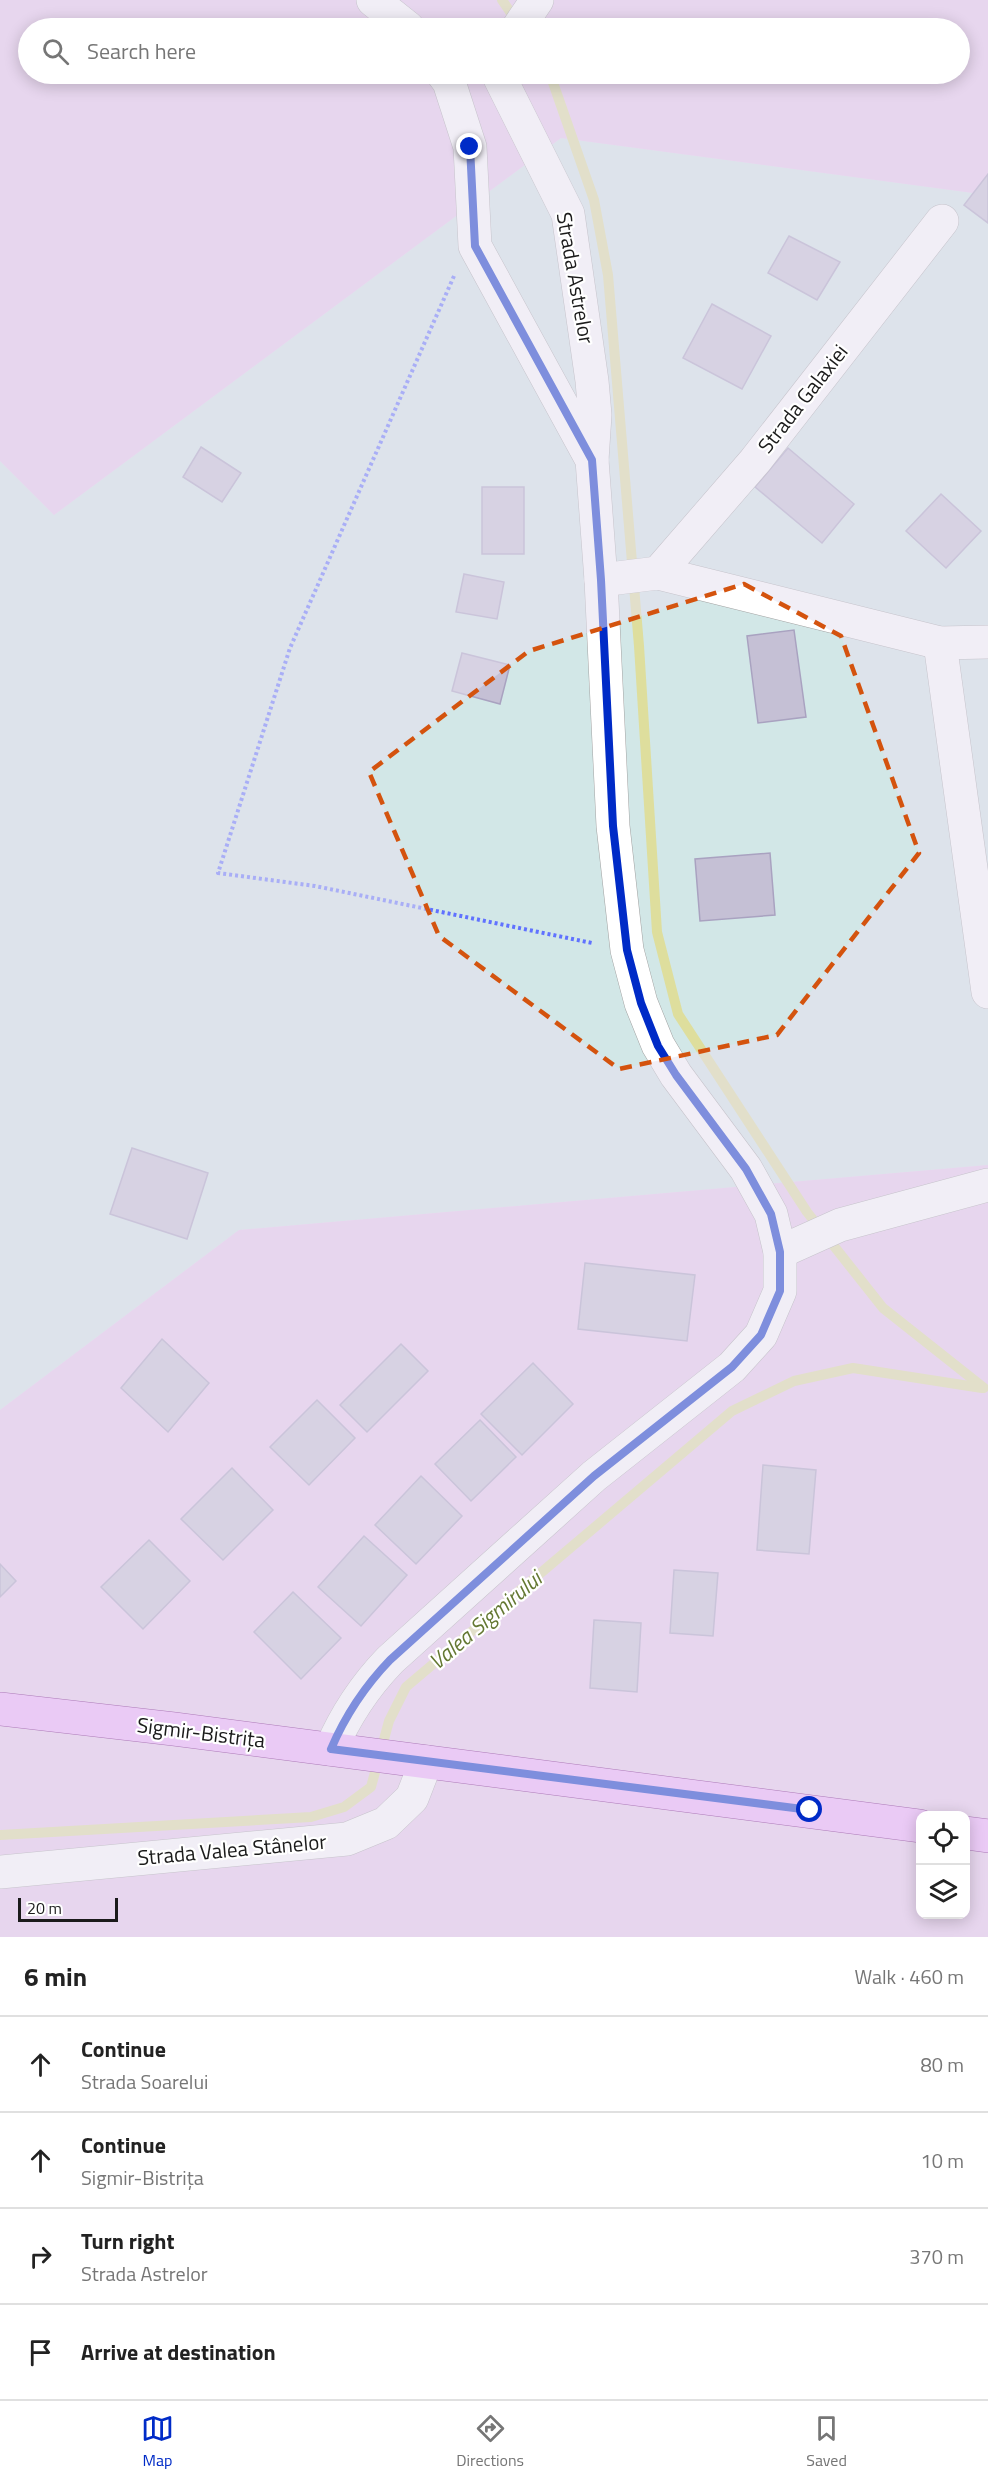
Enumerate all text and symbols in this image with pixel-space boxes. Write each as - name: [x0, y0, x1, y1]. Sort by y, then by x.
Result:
- search box: [18, 18, 970, 84]
- text: Search here: [87, 34, 196, 68]
- icon: search: [39, 35, 72, 68]
- route end: [456, 133, 482, 159]
- street label: Strada Astrelor: [549, 209, 603, 346]
- street label: Strada Galaxiei: [749, 337, 855, 460]
- water label: Valea Sigmirului: [421, 1561, 551, 1678]
- street label: Sigmir-Bistrița: [135, 1708, 267, 1756]
- route start: [796, 1796, 822, 1822]
- map controls: [916, 1811, 970, 1919]
- button: locate: [916, 1811, 970, 1865]
- street label: Strada Valea Stânelor: [136, 1825, 328, 1873]
- button: layers: [916, 1865, 970, 1919]
- scale bar: [18, 1895, 118, 1922]
- text: 20 m: [27, 1896, 62, 1920]
- text: 6 min: [24, 1957, 87, 1996]
- text: Walk · 460 m: [855, 1961, 964, 1992]
- text: Continue: [81, 2032, 166, 2066]
- icon: ahead: [24, 2048, 57, 2081]
- text: 80 m: [920, 2049, 964, 2080]
- text: Strada Soarelui: [81, 2066, 208, 2097]
- text: Continue: [81, 2128, 166, 2162]
- icon: ahead: [24, 2144, 57, 2177]
- text: 10 m: [920, 2145, 964, 2176]
- text: Sigmir-Bistrița: [81, 2162, 204, 2193]
- text: Turn right: [81, 2224, 175, 2258]
- icon: right: [24, 2240, 57, 2273]
- text: 370 m: [909, 2241, 964, 2272]
- text: Strada Astrelor: [81, 2258, 208, 2289]
- text: Arrive at destination: [81, 2335, 276, 2369]
- icon: arrive: [24, 2336, 57, 2369]
- tab: Map: [141, 2412, 174, 2472]
- tab: Directions: [456, 2412, 524, 2472]
- tab: Saved: [806, 2412, 847, 2472]

